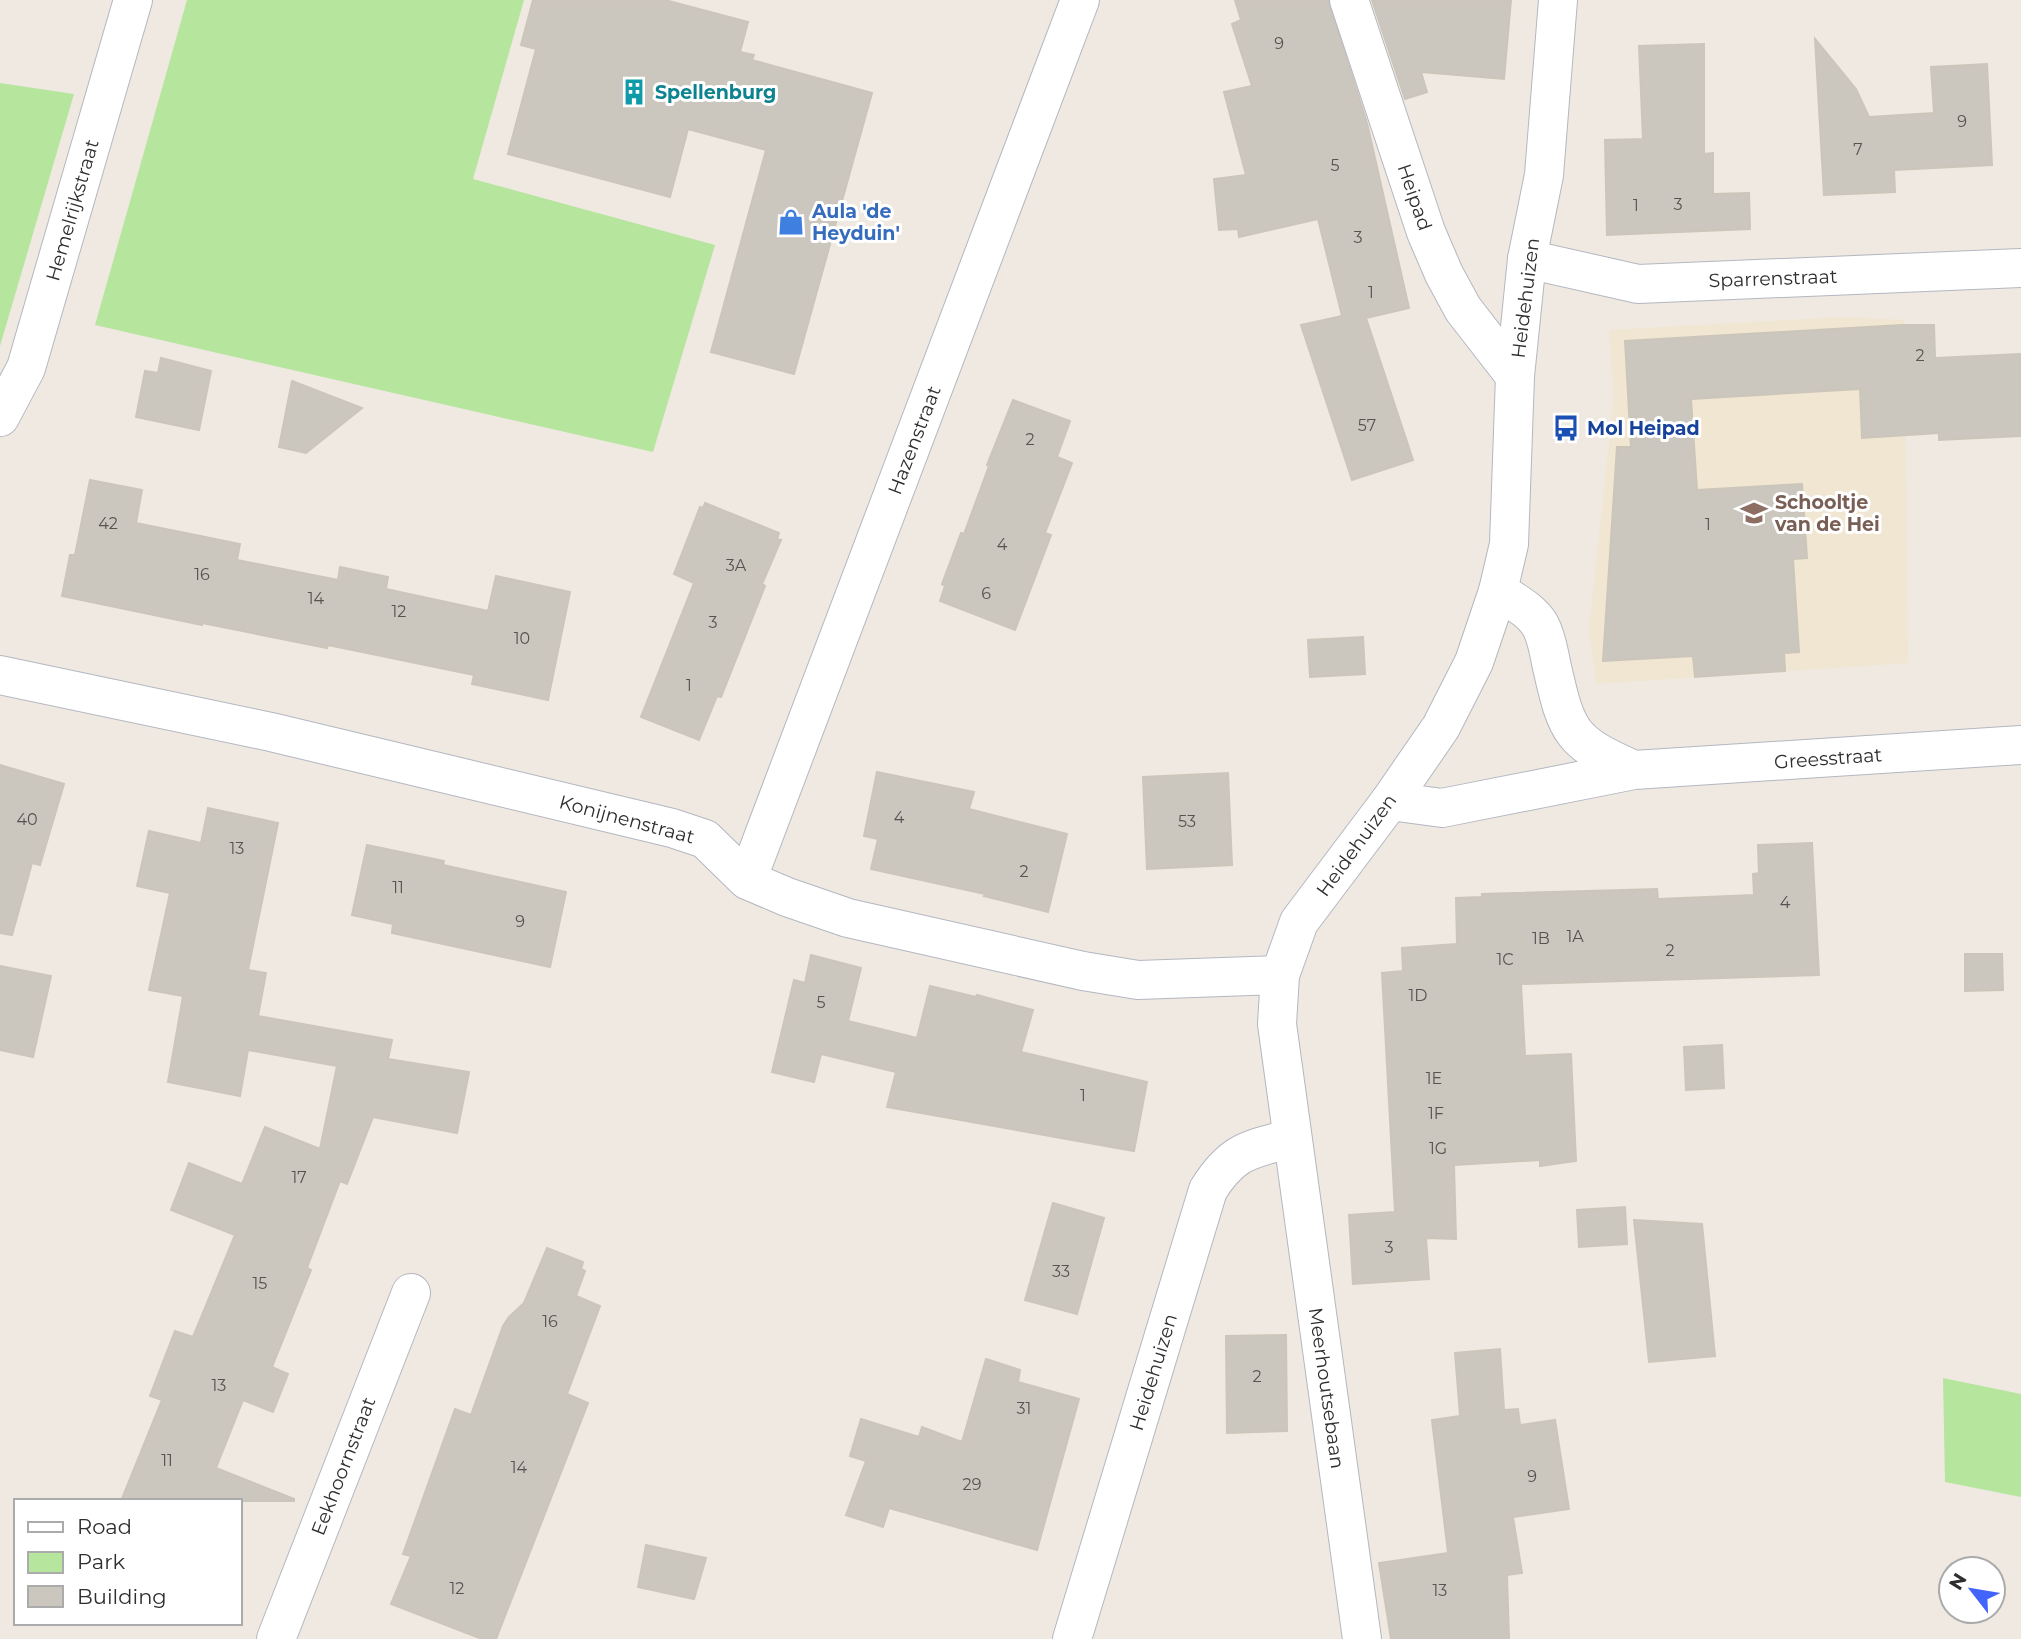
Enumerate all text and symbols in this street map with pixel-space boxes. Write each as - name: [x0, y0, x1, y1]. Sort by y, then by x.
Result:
- house number: 9: [1274, 34, 1284, 53]
- building icon: Spellenburg: [619, 77, 649, 107]
- place label: Spellenburg: [655, 81, 776, 104]
- house number: 9: [1957, 112, 1967, 131]
- street label: Hemelrijkstraat: [41, 136, 104, 284]
- house number: 7: [1853, 140, 1863, 159]
- house number: 5: [1330, 156, 1340, 175]
- street label: Heipad: [1392, 161, 1437, 234]
- house number: 3: [1673, 195, 1683, 214]
- house number: 1: [1633, 196, 1639, 215]
- place label: Aula 'de Heyduin': [811, 200, 900, 245]
- shop icon: Aula 'de Heyduin': [776, 207, 806, 237]
- house number: 3: [1353, 228, 1363, 247]
- street label: Heidehuizen: [1507, 237, 1544, 360]
- street label: Sparrenstraat: [1708, 265, 1838, 292]
- house number: 1: [1368, 283, 1374, 302]
- house number: 2: [1915, 346, 1925, 365]
- street label: Hazenstraat: [883, 382, 946, 498]
- bus stop icon: Mol Heipad: [1551, 413, 1581, 443]
- house number: 57: [1358, 416, 1376, 435]
- place label: Mol Heipad: [1587, 417, 1700, 440]
- house number: 2: [1025, 430, 1035, 449]
- place label: Schooltje van de Hei: [1774, 491, 1880, 536]
- school or university icon: Schooltje van de Hei: [1739, 498, 1769, 528]
- house number: 42: [98, 514, 118, 533]
- house number: 1: [1705, 515, 1711, 534]
- house number: 4: [997, 535, 1008, 554]
- house number: 3A: [726, 556, 747, 575]
- house number: 16: [194, 565, 210, 584]
- house number: 6: [981, 584, 991, 603]
- house number: 14: [308, 589, 325, 608]
- house number: 12: [392, 602, 406, 621]
- house number: 3: [708, 613, 718, 632]
- house number: 10: [514, 629, 530, 648]
- house number: 1: [686, 676, 692, 695]
- street label: Greesstraat: [1773, 743, 1883, 774]
- street label: Konijnenstraat: [557, 790, 697, 849]
- street label: Heidehuizen: [1312, 790, 1401, 901]
- house number: 4: [894, 808, 905, 827]
- house number: 40: [16, 810, 38, 829]
- house number: 53: [1178, 812, 1196, 831]
- house number: 13: [230, 839, 244, 858]
- house number: 2: [1019, 862, 1029, 881]
- house number: 11: [392, 878, 404, 897]
- house number: 4: [1780, 893, 1791, 912]
- house number: 9: [515, 912, 525, 931]
- house number: 1A: [1566, 927, 1584, 946]
- house number: 1B: [1532, 929, 1550, 948]
- house number: 2: [1665, 941, 1675, 960]
- house number: 1C: [1496, 950, 1514, 969]
- house number: 1D: [1409, 986, 1428, 1005]
- house number: 5: [816, 993, 826, 1012]
- house number: 1E: [1426, 1069, 1442, 1088]
- house number: 1: [1080, 1086, 1086, 1105]
- house number: 1F: [1428, 1104, 1444, 1123]
- house number: 1G: [1429, 1139, 1447, 1158]
- house number: 17: [291, 1168, 307, 1187]
- house number: 3: [1384, 1238, 1394, 1257]
- house number: 33: [1052, 1262, 1070, 1281]
- house number: 15: [253, 1274, 267, 1293]
- street label: Meerhoutsebaan: [1304, 1306, 1349, 1470]
- street label: Heidehuizen: [1125, 1311, 1182, 1433]
- house number: 16: [542, 1312, 558, 1331]
- house number: 2: [1252, 1367, 1262, 1386]
- house number: 13: [212, 1376, 226, 1395]
- street label: Eekhoornstraat: [307, 1393, 381, 1539]
- house number: 31: [1017, 1399, 1031, 1418]
- house number: 11: [161, 1451, 173, 1470]
- house number: 14: [511, 1458, 528, 1477]
- house number: 9: [1527, 1467, 1537, 1486]
- house number: 29: [963, 1475, 981, 1494]
- legend: [14, 1499, 242, 1625]
- text: Road: [77, 1514, 132, 1539]
- text: Park: [77, 1549, 125, 1574]
- north arrow: [1937, 1555, 2007, 1625]
- text: N: [1944, 1569, 1972, 1594]
- house number: 12: [450, 1579, 464, 1598]
- house number: 13: [1433, 1581, 1447, 1600]
- text: Building: [77, 1584, 167, 1609]

